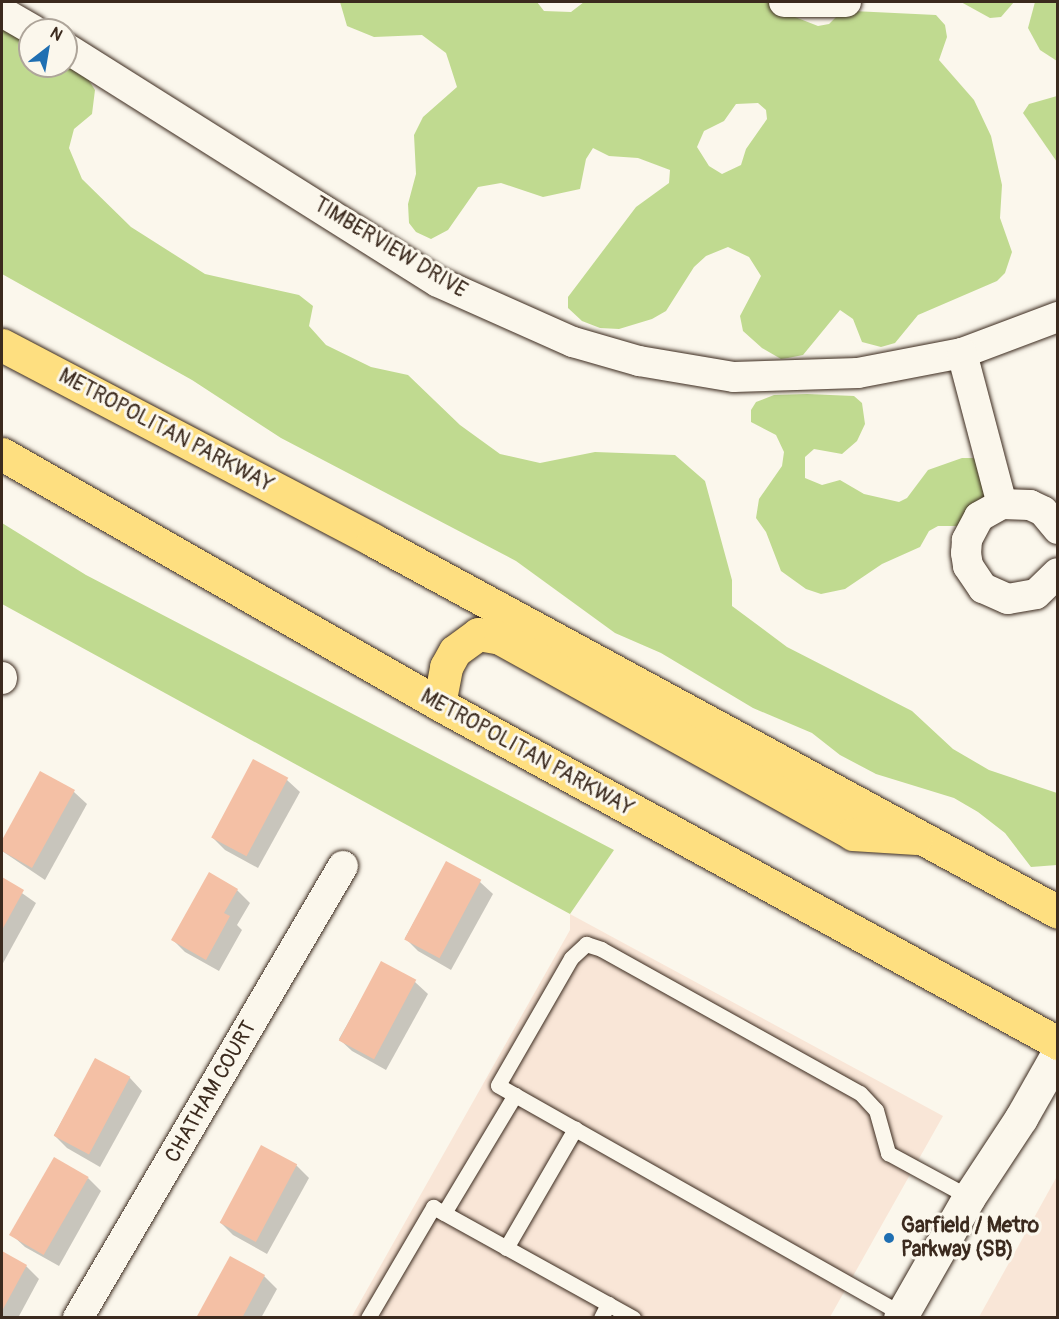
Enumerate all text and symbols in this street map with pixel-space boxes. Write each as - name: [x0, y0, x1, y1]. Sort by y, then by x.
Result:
- north arrow: [18, 18, 78, 78]
- text: N: [46, 23, 66, 46]
- street label: TIMBERVIEW DRIVE: [309, 192, 471, 304]
- street label: METROPOLITAN PARKWAY: [54, 364, 278, 498]
- street label: METROPOLITAN PARKWAY: [416, 684, 638, 822]
- street label: CHATHAM COURT: [160, 1017, 262, 1167]
- place label: Garfield / Metro Parkway (SB): [901, 1213, 1039, 1263]
- marker: Garfield / Metro Parkway (SB): [882, 1231, 896, 1245]

